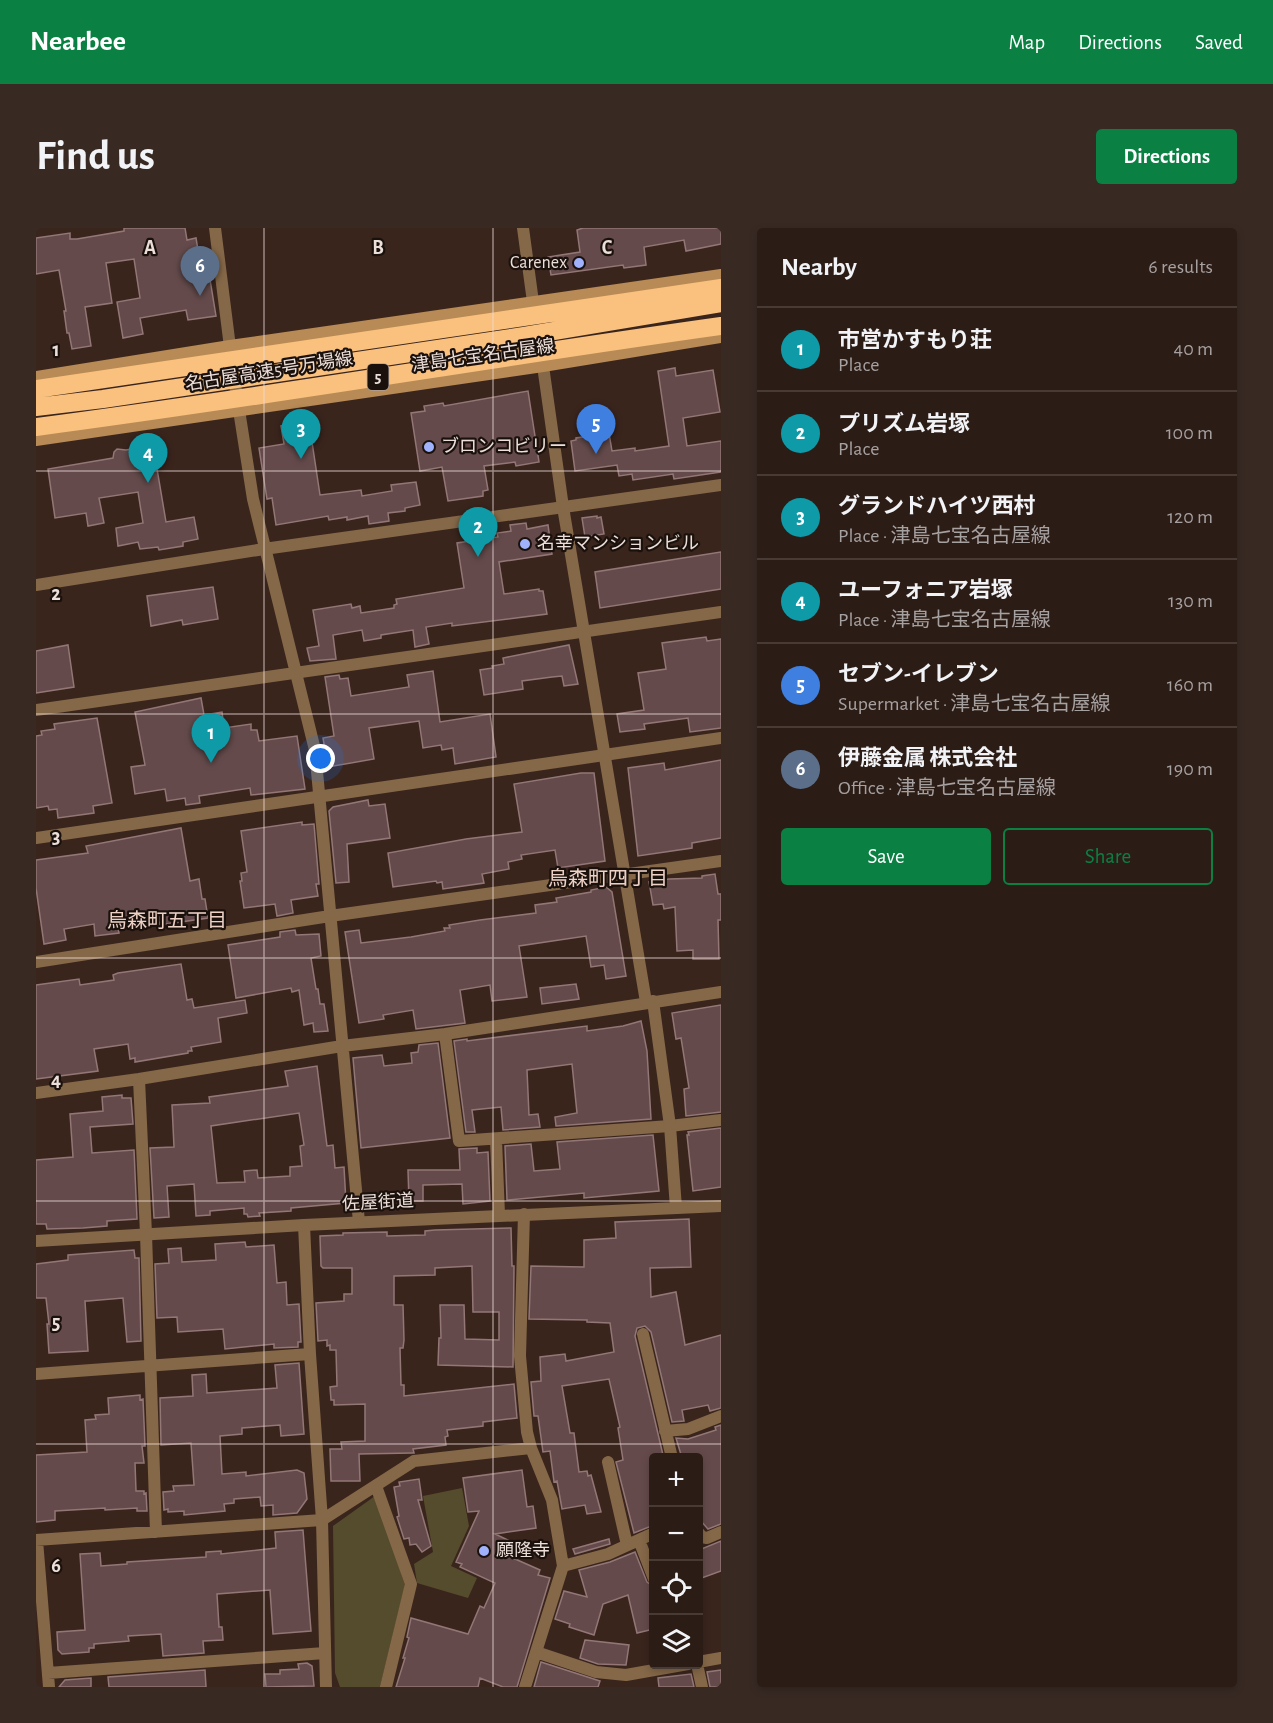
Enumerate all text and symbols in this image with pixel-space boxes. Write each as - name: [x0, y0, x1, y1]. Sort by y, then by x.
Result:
- text: Nearbee: [30, 28, 126, 56]
- text: Map: [1009, 32, 1045, 53]
- text: Directions: [1078, 32, 1162, 53]
- text: Saved: [1195, 32, 1243, 53]
- button: Directions: [1096, 129, 1237, 184]
- text: Find us: [36, 135, 155, 177]
- text: A: [144, 238, 156, 258]
- text: B: [372, 238, 384, 258]
- text: C: [602, 238, 613, 258]
- pin: 6: [180, 247, 220, 296]
- place label: Carenex: [510, 254, 567, 272]
- text: Nearby: [781, 254, 857, 280]
- marker: Carenex: [572, 256, 586, 270]
- text: 6 results: [1148, 257, 1213, 277]
- text: 市営かすもり荘: [838, 329, 992, 351]
- street label: 津島七宝名古屋線: [410, 335, 556, 375]
- text: 1: [797, 339, 804, 359]
- text: 40 m: [1174, 339, 1213, 359]
- text: 1: [52, 340, 60, 360]
- street label: 名古屋高速5号万場線: [184, 348, 354, 394]
- text: Place: [838, 355, 879, 375]
- road number: 5: [368, 364, 388, 390]
- pin: 5: [576, 404, 616, 454]
- pin: 3: [282, 410, 320, 459]
- text: プリズム岩塚: [838, 413, 970, 435]
- text: 2: [796, 423, 805, 443]
- text: 100 m: [1166, 423, 1213, 443]
- pin: 4: [128, 434, 168, 483]
- place label: ブロンコビリー: [441, 436, 567, 456]
- text: Place: [838, 439, 879, 459]
- marker: ブロンコビリー: [422, 440, 436, 454]
- text: グランドハイツ西村: [838, 495, 1036, 517]
- text: 3: [796, 507, 805, 527]
- text: 120 m: [1167, 507, 1213, 527]
- pin: 2: [458, 508, 498, 557]
- text: Place · 津島七宝名古屋線: [838, 526, 1051, 546]
- place label: 名幸マンションビル: [537, 533, 699, 553]
- marker: 名幸マンションビル: [518, 537, 532, 551]
- text: ユーフォニア岩塚: [838, 579, 1013, 601]
- text: 2: [51, 584, 61, 604]
- text: 4: [795, 591, 806, 611]
- text: 130 m: [1168, 591, 1213, 611]
- text: Place · 津島七宝名古屋線: [838, 610, 1051, 630]
- text: セブン-イレブン: [838, 663, 999, 685]
- text: 5: [796, 675, 805, 695]
- text: 160 m: [1167, 675, 1213, 695]
- text: Supermarket · 津島七宝名古屋線: [838, 694, 1111, 714]
- pin: 1: [192, 714, 231, 763]
- your location: [306, 744, 335, 773]
- text: 伊藤金属 株式会社: [838, 747, 1017, 769]
- text: 6: [796, 759, 805, 779]
- text: 190 m: [1167, 759, 1213, 779]
- text: Office · 津島七宝名古屋線: [838, 778, 1056, 798]
- text: 3: [52, 827, 60, 847]
- button: Save: [781, 828, 991, 885]
- button: Share: [1003, 828, 1213, 885]
- district label: 烏森町四丁目: [548, 868, 668, 889]
- district label: 烏森町五丁目: [107, 910, 227, 931]
- text: 4: [51, 1070, 61, 1090]
- street label: 佐屋街道: [341, 1190, 414, 1214]
- text: 5: [52, 1313, 60, 1333]
- map controls: [649, 1453, 703, 1669]
- button: +: [649, 1453, 703, 1507]
- button: −: [649, 1507, 703, 1561]
- place label: 願隆寺: [496, 1541, 550, 1560]
- marker: 願隆寺: [477, 1544, 491, 1558]
- text: 6: [51, 1556, 61, 1576]
- button: locate: [649, 1561, 703, 1615]
- button: layers: [649, 1615, 703, 1669]

